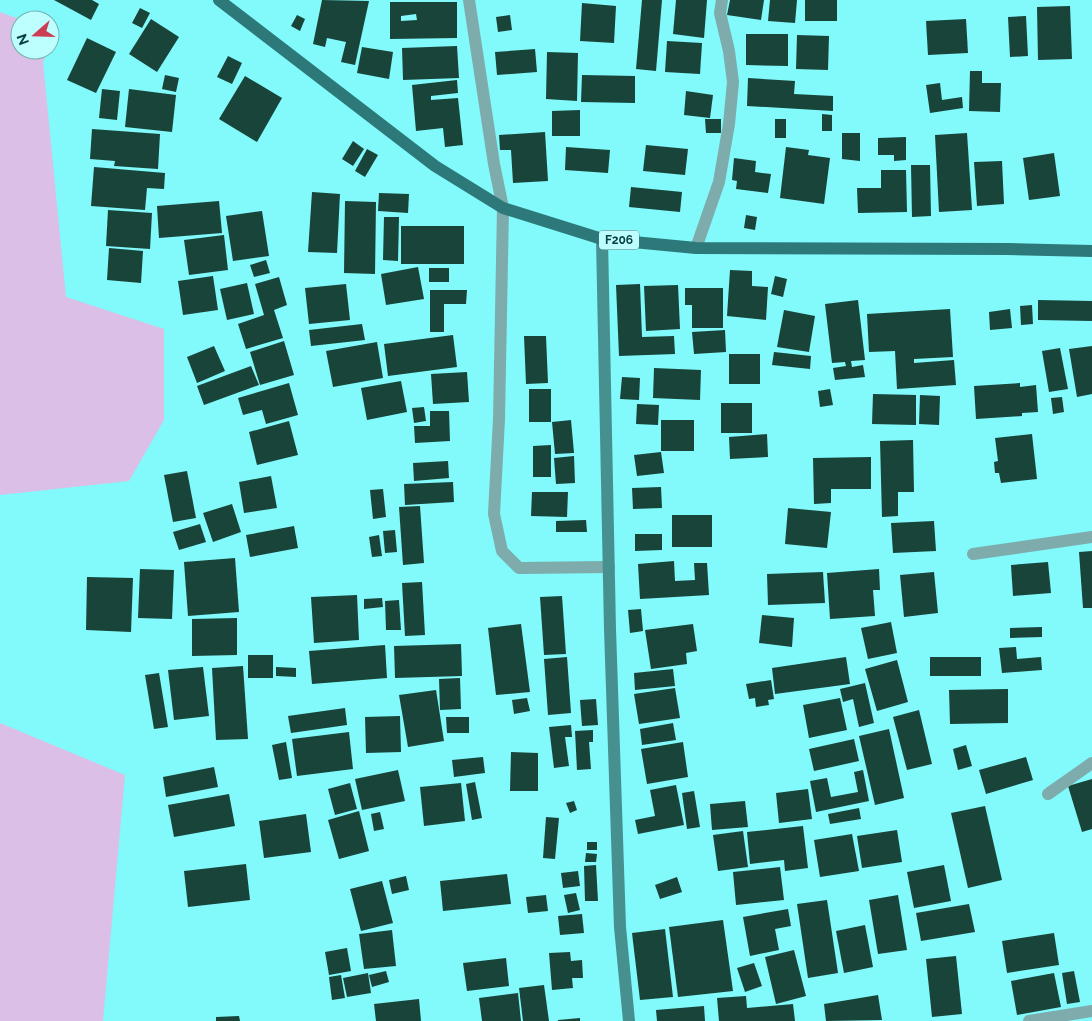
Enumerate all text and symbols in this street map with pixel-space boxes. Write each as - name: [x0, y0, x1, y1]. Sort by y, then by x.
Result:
- north arrow: [10, 10, 60, 60]
- text: N: [13, 32, 32, 47]
- road number: F206: [599, 230, 639, 250]

